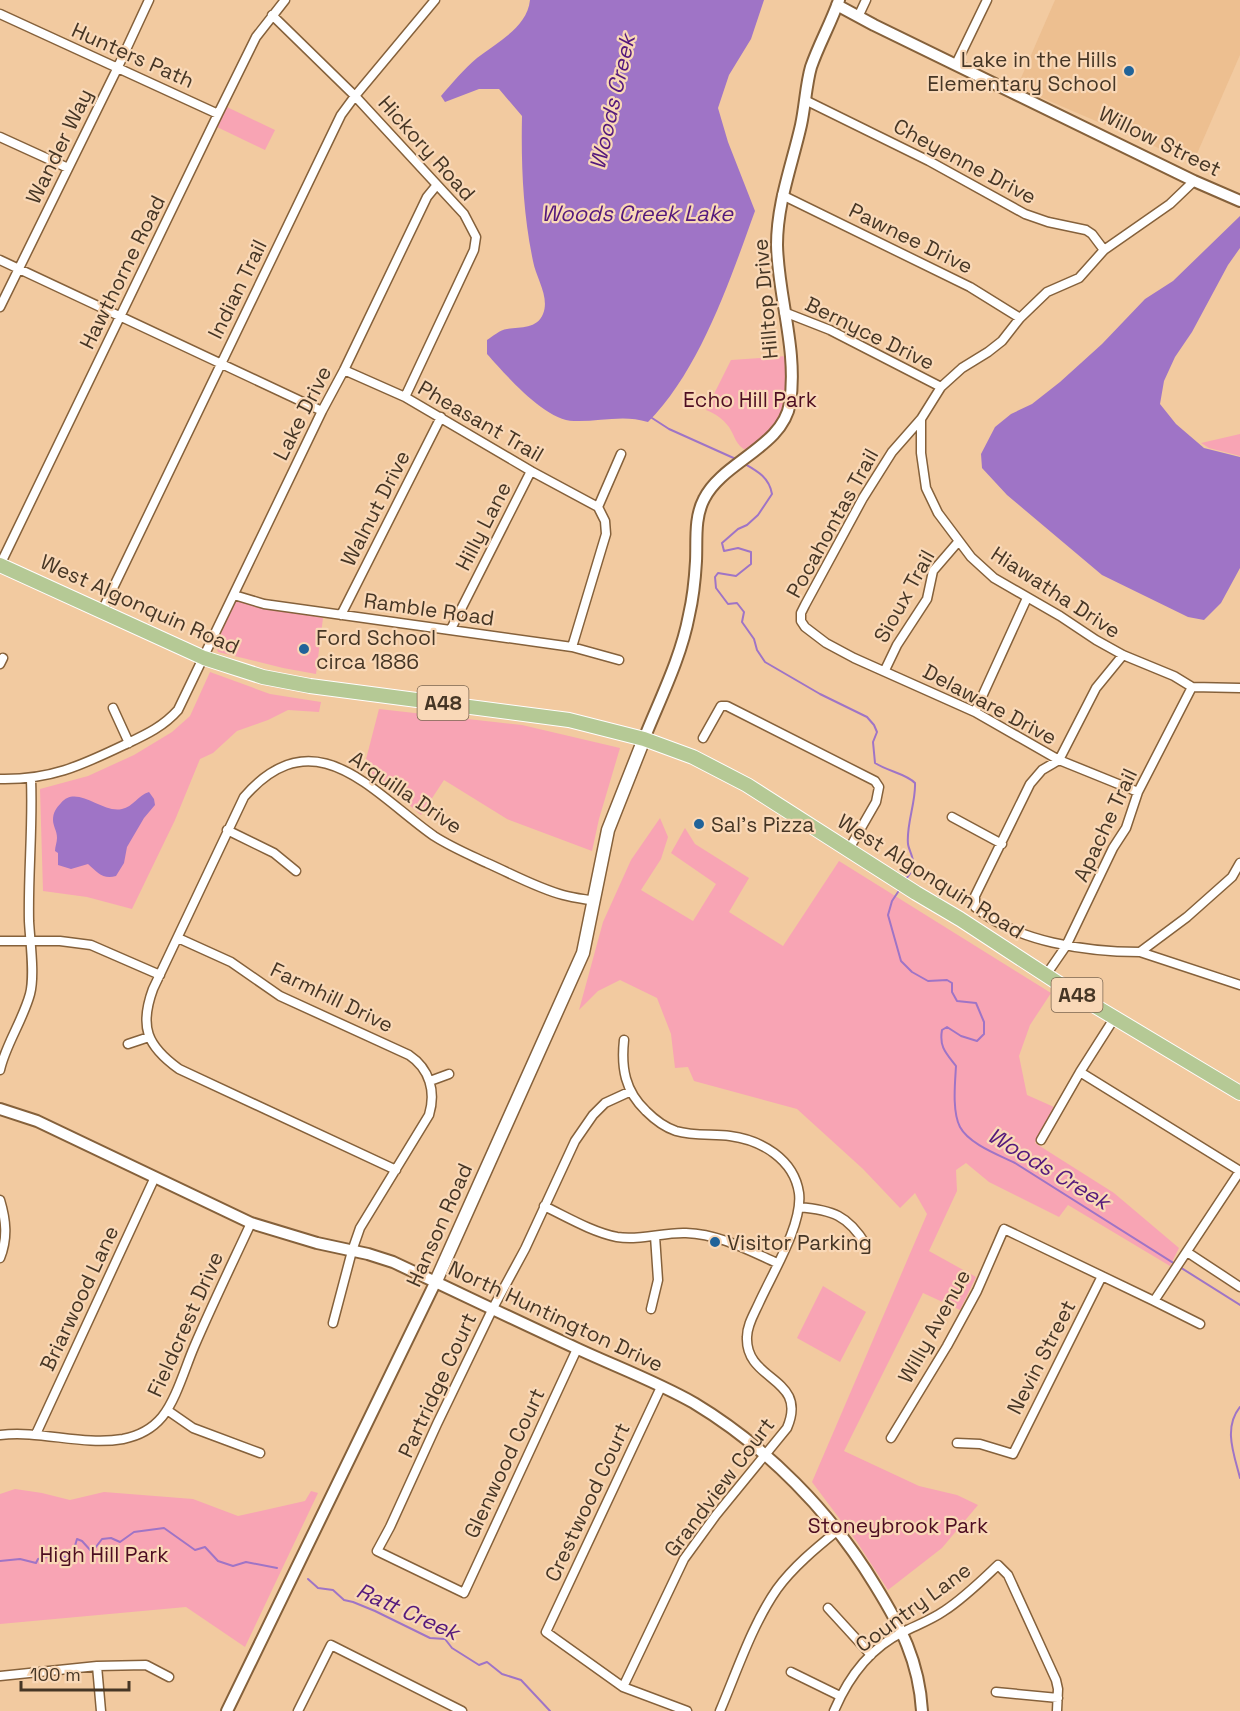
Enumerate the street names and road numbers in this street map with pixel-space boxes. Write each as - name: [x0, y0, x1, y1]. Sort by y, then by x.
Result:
- street label: Hunters Path: [67, 16, 199, 94]
- street label: Wander Way: [19, 84, 99, 208]
- street label: Hickory Road: [372, 90, 482, 206]
- street label: Willow Street: [1094, 100, 1226, 182]
- street label: Cheyenne Drive: [889, 112, 1041, 210]
- street label: Hawthorne Road: [73, 191, 171, 353]
- street label: Pawnee Drive: [845, 196, 977, 280]
- street label: Indian Trail: [201, 235, 273, 343]
- street label: Hilltop Drive: [746, 238, 784, 360]
- street label: Bernyce Drive: [801, 290, 939, 376]
- street label: Lake Drive: [267, 361, 337, 465]
- street label: Pheasant Trail: [413, 374, 549, 468]
- street label: Pocahontas Trail: [780, 444, 884, 602]
- street label: Walnut Drive: [334, 446, 416, 570]
- street label: Hilly Lane: [449, 477, 517, 575]
- street label: Hiawatha Drive: [986, 540, 1126, 644]
- street label: Sioux Trail: [868, 545, 940, 647]
- street label: West Algonquin Road: [36, 548, 244, 660]
- street label: Ramble Road: [362, 586, 496, 632]
- street label: Delaware Drive: [918, 657, 1062, 751]
- road number: A48: [418, 686, 468, 720]
- street label: Arquilla Drive: [344, 744, 468, 840]
- street label: Apache Trail: [1067, 764, 1143, 886]
- street label: West Algonquin Road: [833, 808, 1029, 944]
- street label: Farmhill Drive: [266, 956, 398, 1038]
- road number: A48: [1052, 978, 1102, 1012]
- street label: Hanson Road: [400, 1159, 478, 1291]
- street label: Briarwood Lane: [34, 1221, 124, 1375]
- street label: Fieldcrest Drive: [141, 1247, 229, 1401]
- street label: North Huntington Drive: [444, 1254, 668, 1378]
- street label: Willy Avenue: [892, 1264, 976, 1388]
- street label: Nevin Street: [1001, 1295, 1081, 1419]
- street label: Partridge Court: [392, 1308, 482, 1462]
- street label: Glenwood Court: [457, 1384, 551, 1542]
- street label: Grandview Court: [658, 1412, 780, 1562]
- street label: Crestwood Court: [538, 1418, 636, 1586]
- street label: Country Lane: [850, 1556, 976, 1658]

